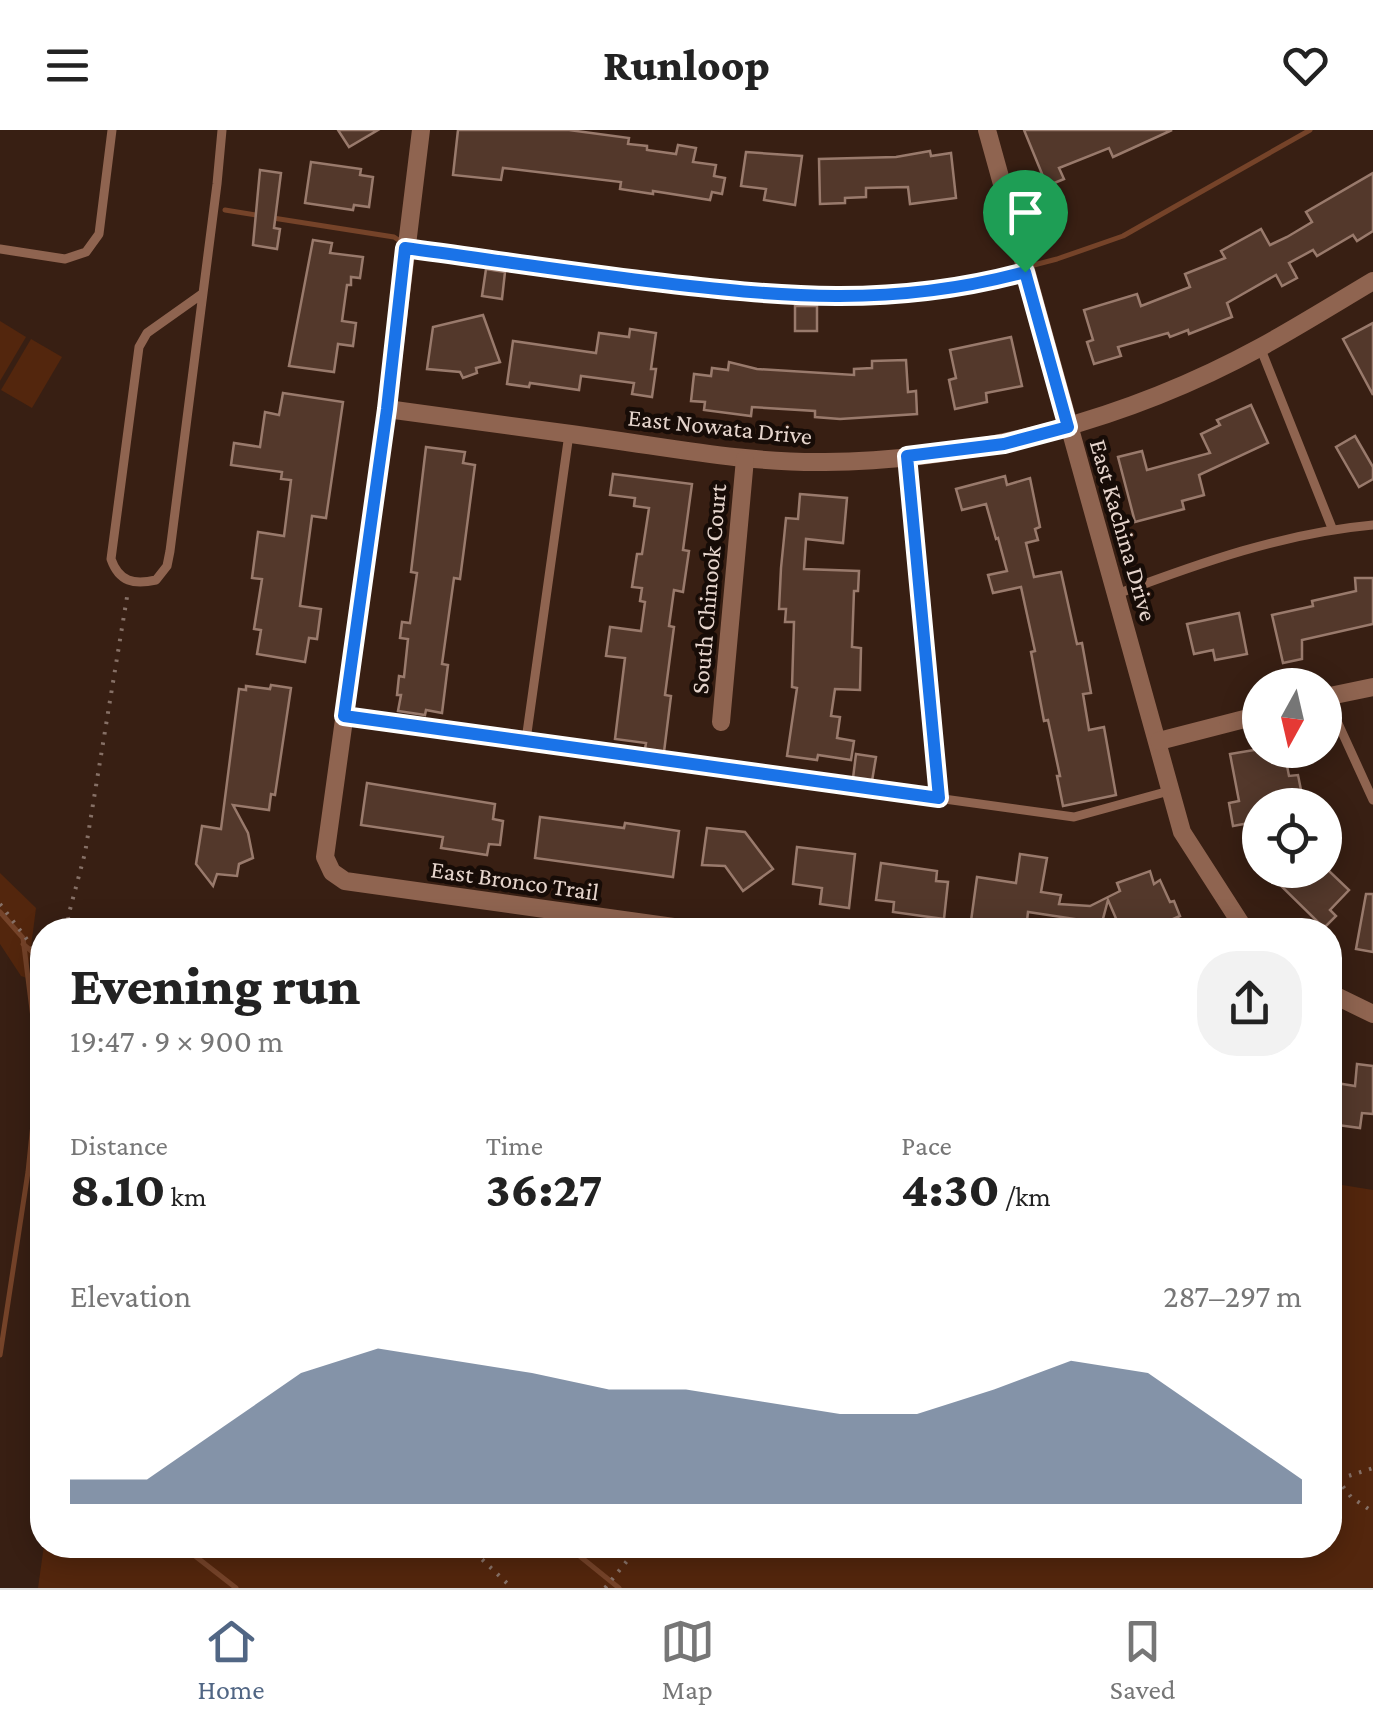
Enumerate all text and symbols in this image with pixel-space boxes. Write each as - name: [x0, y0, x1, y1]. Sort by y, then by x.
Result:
- icon: menu: [40, 38, 95, 93]
- icon: heart: [1278, 38, 1333, 93]
- text: Runloop: [603, 40, 770, 90]
- pin: [983, 170, 1068, 273]
- icon: arrive: [998, 185, 1053, 240]
- street label: East Nowata Drive: [626, 403, 813, 450]
- street label: East Kachina Drive: [1085, 436, 1162, 624]
- street label: South Chinook Court: [686, 482, 731, 695]
- north arrow: [1242, 668, 1342, 768]
- map controls: [1242, 668, 1342, 888]
- button: locate: [1242, 788, 1342, 888]
- street label: East Bronco Trail: [429, 855, 601, 906]
- button: share: [1197, 951, 1302, 1056]
- text: Evening run: [70, 955, 360, 1016]
- text: 19:47 · 9 × 900 m: [70, 1023, 283, 1059]
- text: Distance: [70, 1130, 168, 1161]
- text: Time: [486, 1130, 543, 1161]
- text: Pace: [901, 1130, 952, 1161]
- text: 8.10: [70, 1161, 165, 1217]
- text: 36:27: [486, 1161, 603, 1217]
- text: 4:30: [901, 1161, 1000, 1217]
- text: km: [165, 1181, 206, 1212]
- text: /km: [1000, 1181, 1051, 1212]
- text: Elevation: [70, 1278, 191, 1314]
- text: 287–297 m: [1163, 1278, 1302, 1314]
- tab: Home: [198, 1614, 265, 1705]
- tab: Map: [660, 1614, 715, 1705]
- tab: Saved: [1110, 1614, 1175, 1705]

